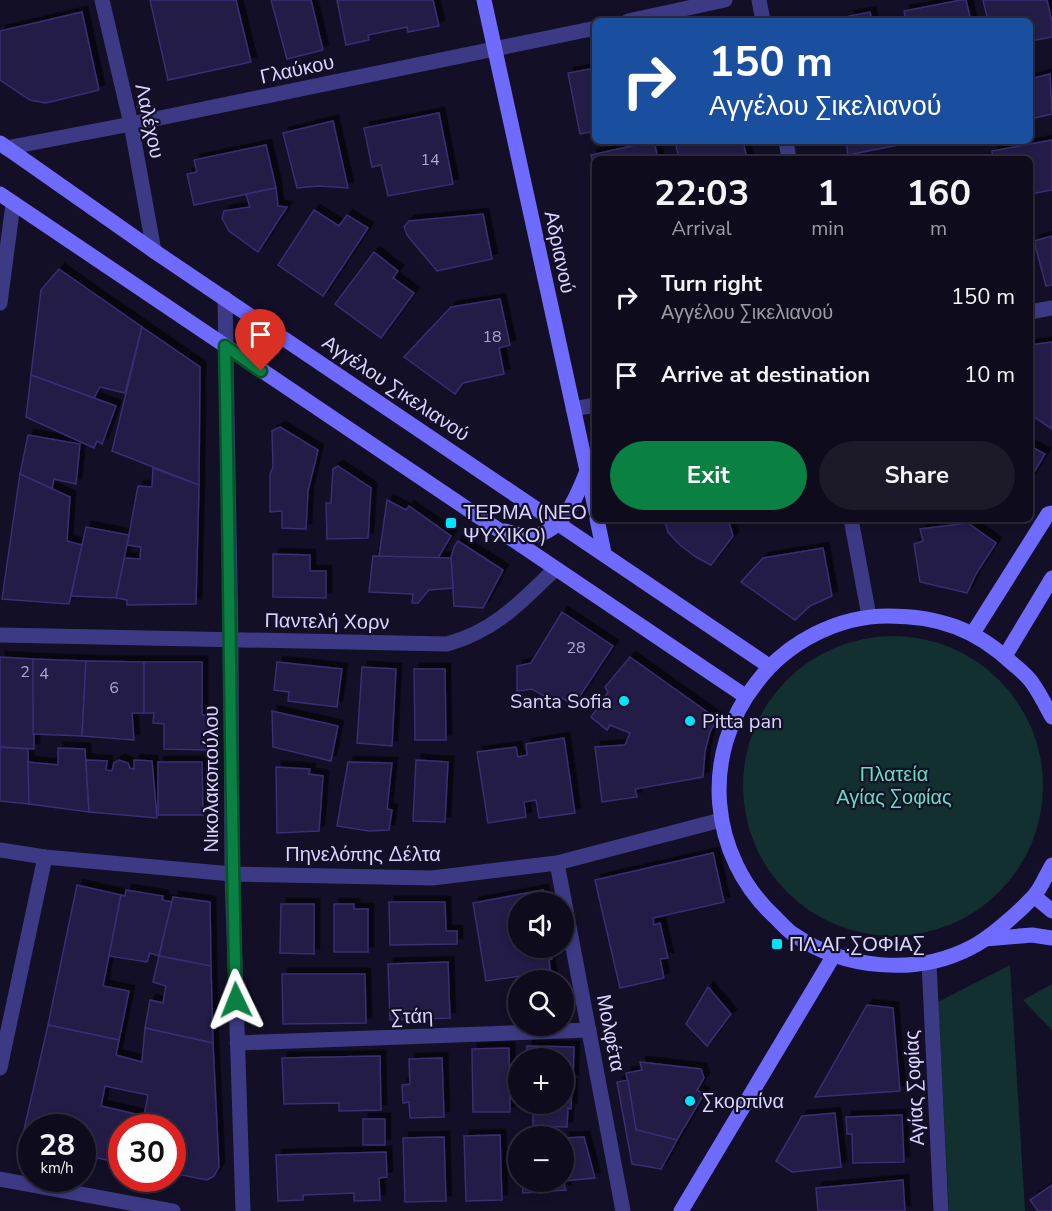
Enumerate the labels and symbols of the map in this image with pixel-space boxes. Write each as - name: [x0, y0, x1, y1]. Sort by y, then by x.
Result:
- street label: Γλαύκου: [258, 48, 337, 90]
- street label: Λαλέχου: [128, 81, 171, 161]
- house number: 14: [420, 149, 440, 171]
- street label: Αδριανού: [538, 208, 581, 296]
- pin: [235, 309, 286, 371]
- house number: 18: [482, 326, 502, 348]
- street label: Αγγέλου Σικελιανού: [317, 329, 475, 448]
- place label: ΤΕΡΜΑ (ΝΕΟ ΨΥΧΙΚΟ): [463, 499, 587, 549]
- marker: ΤΕΡΜΑ (ΝΕΟ ΨΥΧΙΚΟ): [444, 516, 458, 530]
- street label: Παντελή Χορν: [264, 607, 390, 636]
- house number: 28: [566, 637, 586, 659]
- house number: 2: [20, 661, 30, 683]
- house number: 4: [39, 663, 49, 685]
- house number: 6: [109, 677, 119, 699]
- place label: Santa Sofia: [510, 688, 612, 715]
- marker: Santa Sofia: [617, 694, 631, 708]
- street label: Νικολακοπούλου: [198, 705, 225, 853]
- place label: Pitta pan: [702, 708, 782, 735]
- marker: Pitta pan: [683, 714, 697, 728]
- park label: Πλατεία Αγίας Σοφίας: [836, 761, 952, 811]
- street label: Πηνελόπης Δέλτα: [285, 841, 441, 868]
- place label: ΠΛ.ΑΓ.ΣΟΦΙΑΣ: [789, 931, 925, 958]
- marker: ΠΛ.ΑΓ.ΣΟΦΙΑΣ: [770, 937, 784, 951]
- position arrow: [204, 968, 268, 1032]
- street label: Μολφέτα: [590, 992, 631, 1074]
- street label: Στάη: [390, 1002, 434, 1031]
- street label: Αγίας Σοφίας: [898, 1029, 931, 1146]
- place label: Σκορπίνα: [702, 1088, 784, 1115]
- marker: Σκορπίνα: [683, 1094, 697, 1108]
- speed limit sign: 30: [108, 1114, 186, 1192]

